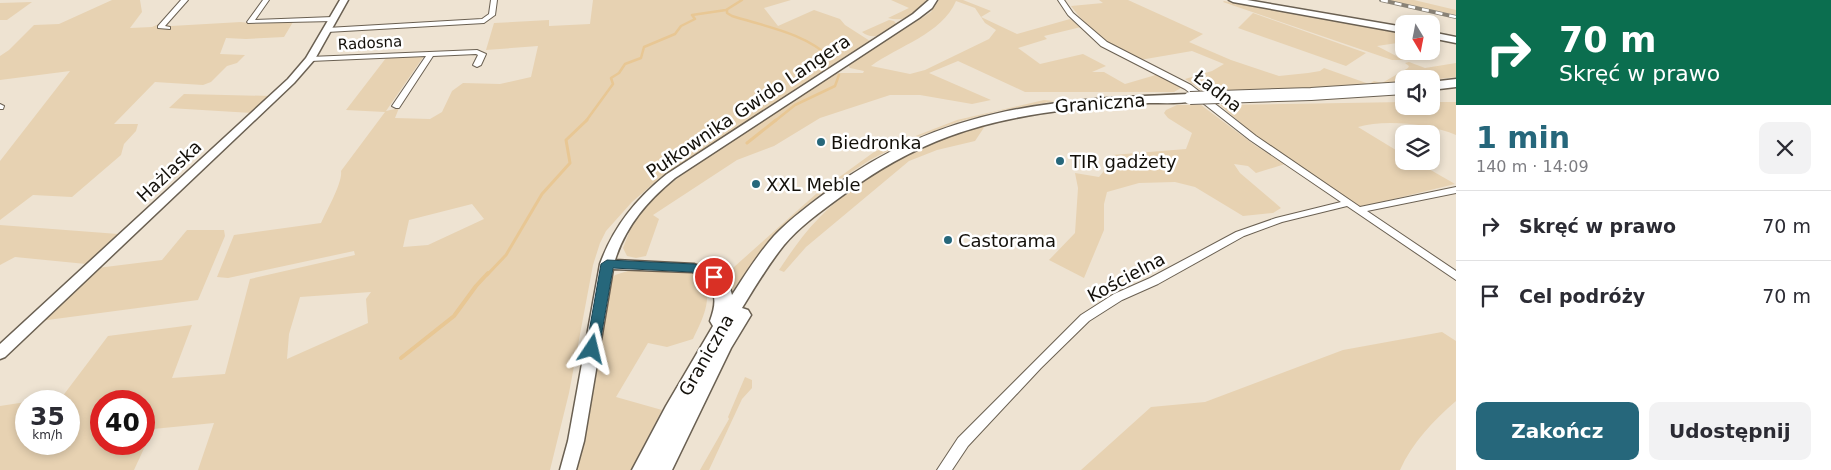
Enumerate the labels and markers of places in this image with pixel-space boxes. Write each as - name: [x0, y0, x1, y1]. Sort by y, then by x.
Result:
- place label: Biedronka: [831, 132, 921, 153]
- marker: Biedronka: [815, 136, 827, 148]
- place label: TIR gadżety: [1069, 151, 1177, 172]
- marker: TIR gadżety: [1054, 155, 1066, 167]
- place label: XXL Meble: [766, 174, 861, 195]
- marker: XXL Meble: [750, 178, 762, 190]
- place label: Castorama: [958, 230, 1056, 251]
- marker: Castorama: [942, 234, 954, 246]
- pin: [693, 256, 735, 298]

